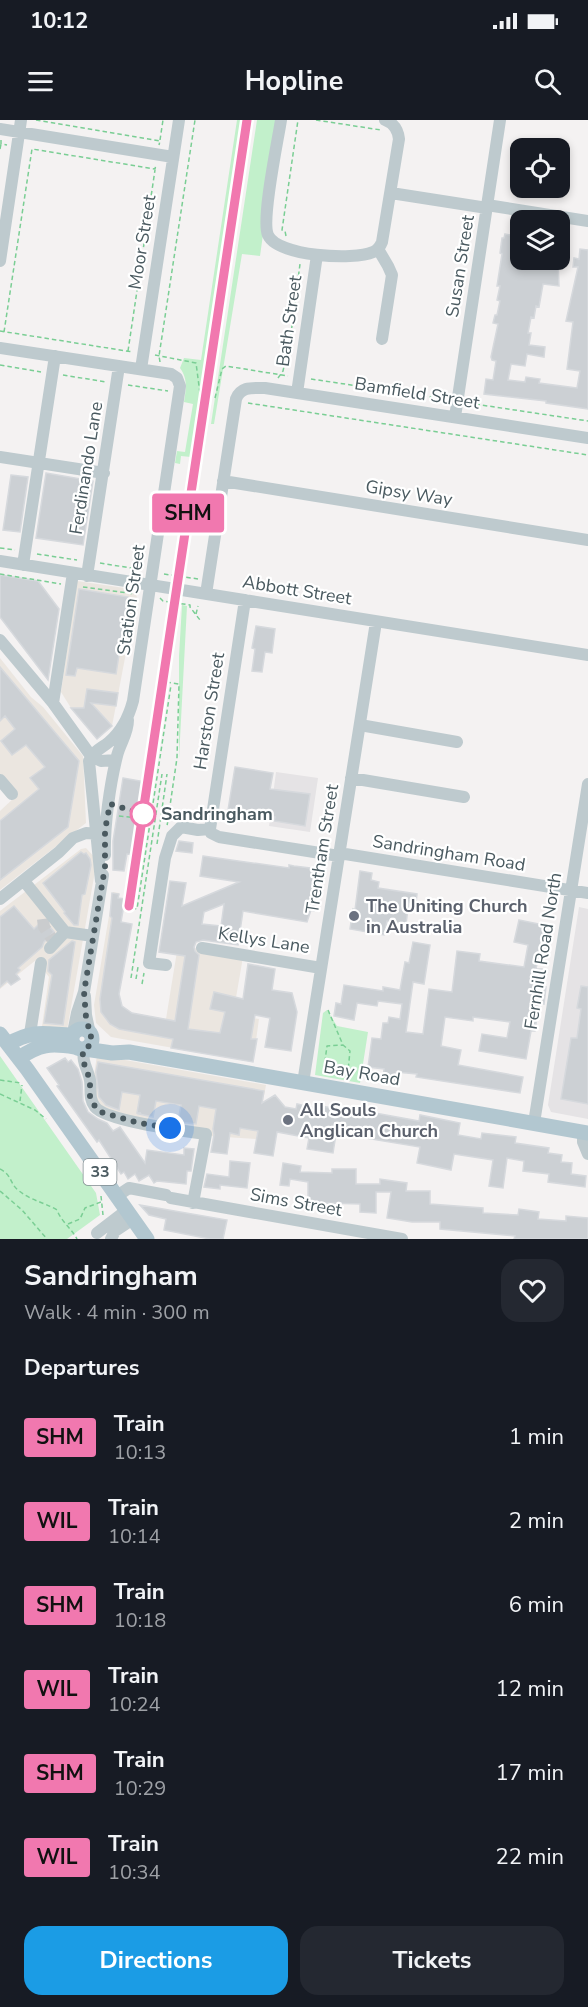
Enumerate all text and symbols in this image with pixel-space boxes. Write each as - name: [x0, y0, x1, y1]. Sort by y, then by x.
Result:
- text: 10:12: [30, 6, 88, 36]
- text: Hopline: [245, 63, 343, 100]
- icon: menu: [24, 65, 57, 98]
- icon: search: [531, 65, 564, 98]
- map controls: [510, 138, 570, 270]
- button: locate: [510, 138, 570, 198]
- street label: Moor Street: [123, 192, 161, 291]
- button: layers: [510, 210, 570, 270]
- street label: Susan Street: [440, 212, 480, 319]
- street label: Bath Street: [271, 273, 307, 368]
- street label: Bamfield Street: [353, 371, 482, 415]
- street label: Ferdinando Lane: [64, 400, 108, 536]
- street label: Gipsy Way: [364, 474, 455, 512]
- line badge: SHM: [154, 494, 222, 532]
- text: SHM: [164, 499, 212, 527]
- street label: Station Street: [111, 543, 151, 657]
- street label: Abbott Street: [241, 570, 354, 611]
- street label: Harston Street: [188, 650, 230, 771]
- street label: Trentham Street: [300, 782, 344, 915]
- marker: Sandringham: [130, 801, 156, 827]
- place label: Sandringham: [161, 802, 273, 826]
- street label: Sandringham Road: [371, 829, 527, 877]
- street label: Fernhill Road North: [519, 871, 567, 1031]
- place label: The Uniting Church in Australia: [366, 894, 528, 939]
- marker: The Uniting Church in Australia: [347, 909, 361, 923]
- street label: Kellys Lane: [216, 921, 312, 959]
- street label: Bay Road: [322, 1054, 402, 1092]
- place label: All Souls Anglican Church: [300, 1098, 438, 1143]
- your location: [155, 1113, 185, 1143]
- marker: All Souls Anglican Church: [281, 1113, 295, 1127]
- road number: 33: [84, 1159, 116, 1185]
- street label: Sims Street: [248, 1182, 345, 1222]
- text: Sandringham: [24, 1257, 198, 1295]
- button: heart: [501, 1259, 564, 1322]
- text: Walk · 4 min · 300 m: [24, 1299, 210, 1326]
- text: Departures: [24, 1353, 139, 1383]
- text: Train: [114, 1409, 165, 1439]
- text: 1 min: [509, 1422, 564, 1452]
- text: SHM: [36, 1423, 84, 1451]
- text: 10:13: [114, 1439, 166, 1466]
- text: Train: [108, 1493, 159, 1523]
- text: 2 min: [509, 1506, 564, 1536]
- text: WIL: [36, 1507, 78, 1535]
- text: 10:14: [108, 1523, 161, 1550]
- text: Train: [114, 1577, 165, 1607]
- text: 6 min: [509, 1590, 564, 1620]
- text: SHM: [36, 1591, 84, 1619]
- text: 10:18: [114, 1607, 166, 1634]
- text: Train: [108, 1661, 159, 1691]
- text: 12 min: [496, 1674, 564, 1704]
- text: WIL: [36, 1675, 78, 1703]
- text: 10:24: [108, 1691, 161, 1718]
- text: Train: [114, 1745, 165, 1775]
- text: 17 min: [496, 1758, 564, 1788]
- text: SHM: [36, 1759, 84, 1787]
- text: 10:29: [114, 1775, 166, 1802]
- text: Train: [108, 1829, 159, 1859]
- text: 22 min: [496, 1842, 564, 1872]
- text: WIL: [36, 1843, 78, 1871]
- text: 10:34: [108, 1859, 161, 1886]
- button: Directions: [24, 1926, 288, 1995]
- button: Tickets: [300, 1926, 564, 1995]

